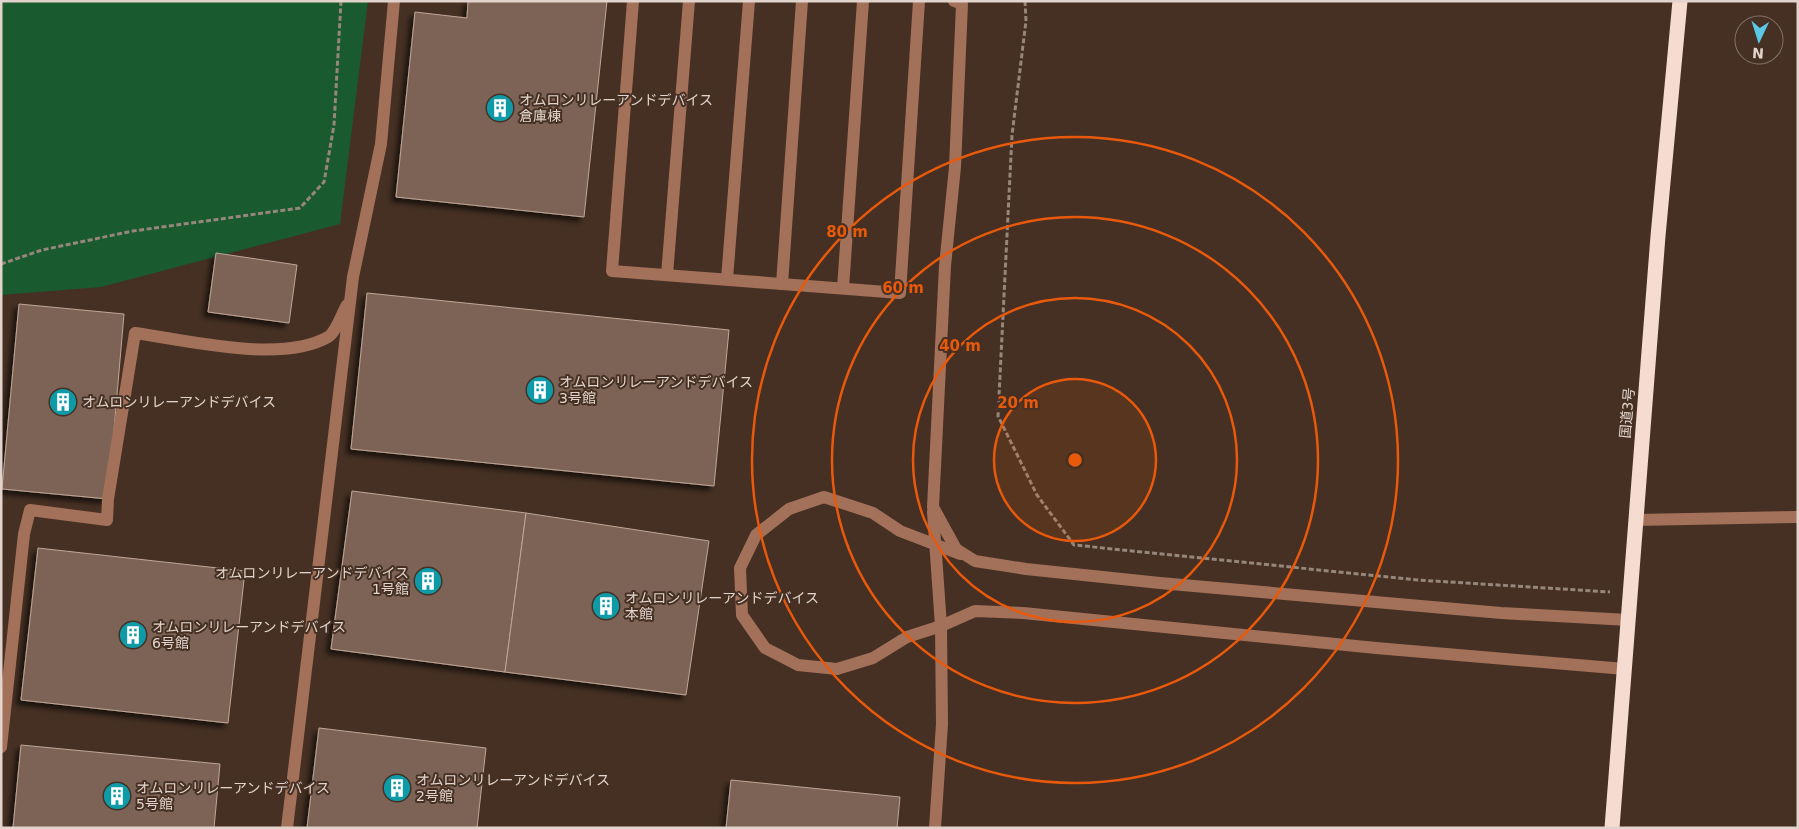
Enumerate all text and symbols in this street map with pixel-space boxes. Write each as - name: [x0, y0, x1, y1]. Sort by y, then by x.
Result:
- north arrow: [1734, 15, 1784, 65]
- text: N: [1752, 45, 1764, 61]
- place label: オムロンリレーアンドデバイス 倉庫棟: [519, 92, 713, 124]
- building icon: オムロンリレーアンドデバイス 倉庫棟: [485, 93, 515, 123]
- text: 80 m: [826, 223, 868, 241]
- text: 60 m: [882, 279, 924, 297]
- text: 40 m: [939, 337, 981, 355]
- place label: オムロンリレーアンドデバイス 3号館: [559, 374, 753, 406]
- building icon: オムロンリレーアンドデバイス 3号館: [525, 375, 555, 405]
- building icon: オムロンリレーアンドデバイス: [48, 387, 78, 417]
- street label: 国道3号: [1617, 387, 1637, 439]
- place label: オムロンリレーアンドデバイス: [82, 394, 276, 410]
- text: 20 m: [997, 394, 1039, 412]
- centre of rings: [1066, 451, 1084, 469]
- place label: オムロンリレーアンドデバイス 1号館: [215, 565, 409, 597]
- building icon: オムロンリレーアンドデバイス 1号館: [413, 566, 443, 596]
- place label: オムロンリレーアンドデバイス 本館: [625, 590, 819, 622]
- building icon: オムロンリレーアンドデバイス 本館: [591, 591, 621, 621]
- place label: オムロンリレーアンドデバイス 6号館: [152, 619, 346, 651]
- building icon: オムロンリレーアンドデバイス 6号館: [118, 620, 148, 650]
- place label: オムロンリレーアンドデバイス 2号館: [416, 772, 610, 804]
- building icon: オムロンリレーアンドデバイス 2号館: [382, 773, 412, 803]
- place label: オムロンリレーアンドデバイス 5号館: [136, 780, 330, 812]
- building icon: オムロンリレーアンドデバイス 5号館: [102, 781, 132, 811]

